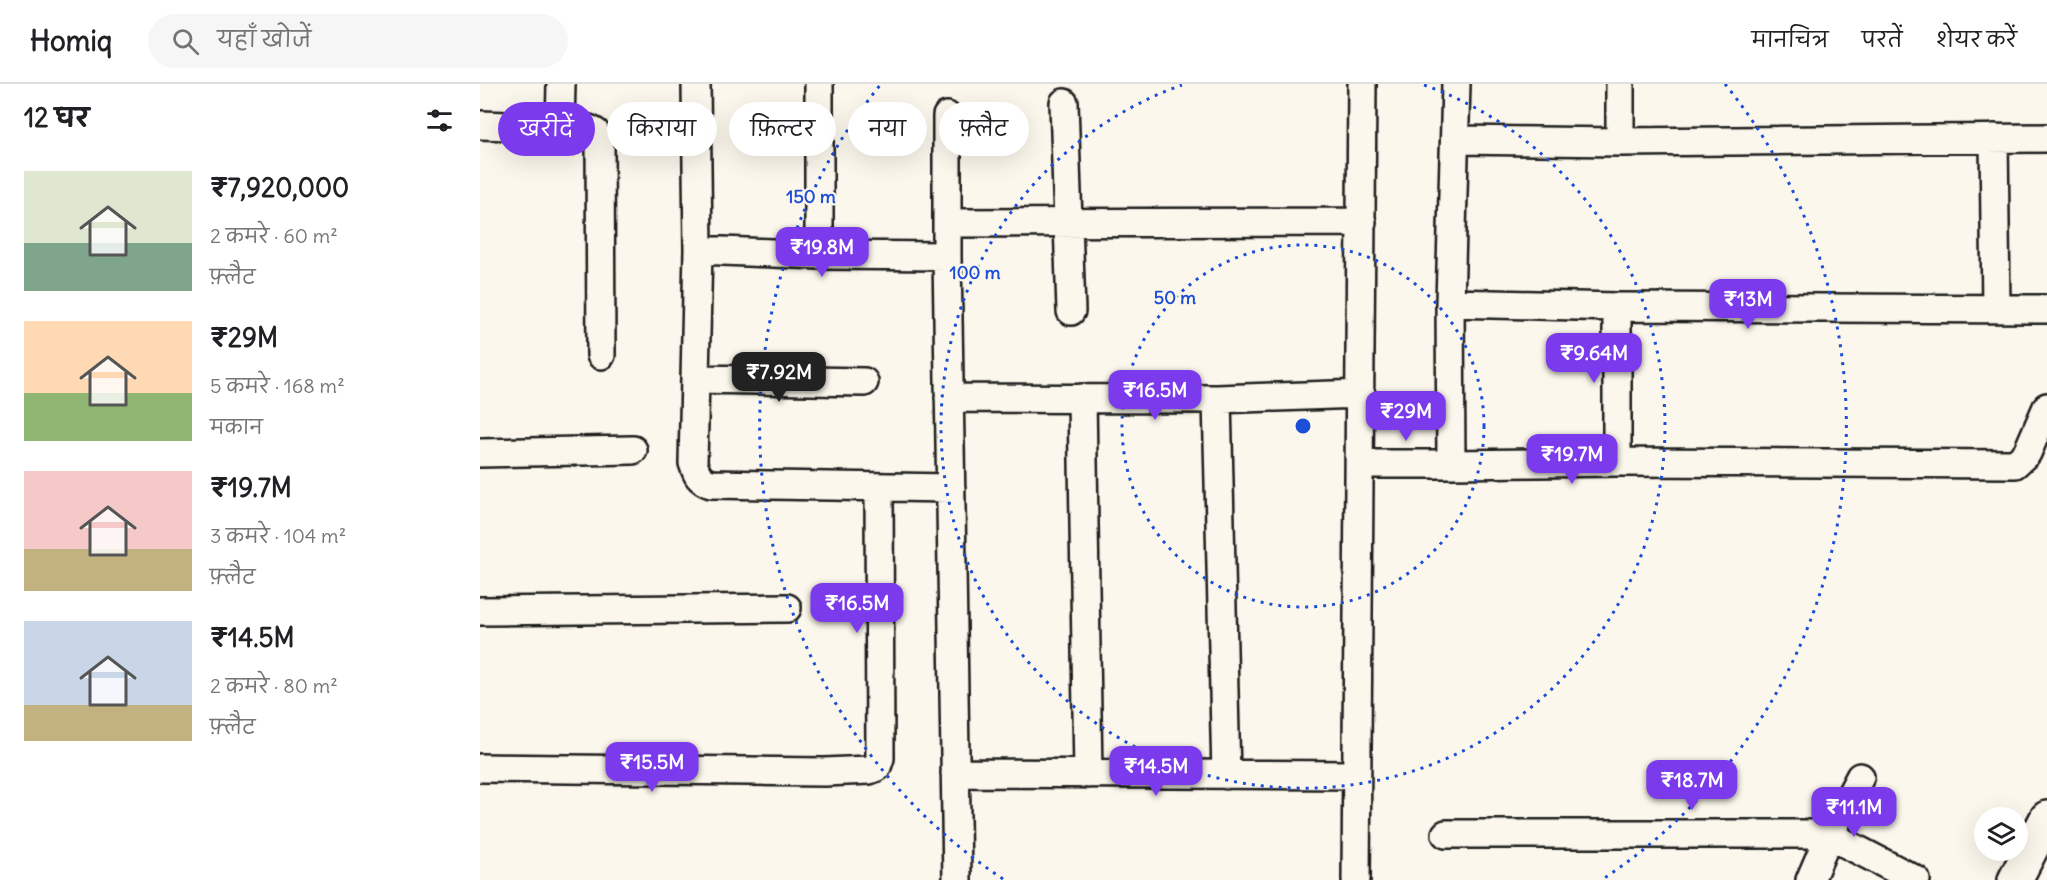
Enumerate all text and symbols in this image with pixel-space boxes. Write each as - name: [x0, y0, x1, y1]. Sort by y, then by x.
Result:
- search box: [148, 14, 568, 68]
- text: Homiq: [30, 23, 112, 59]
- icon: search: [169, 25, 202, 58]
- text: यहाँ खोजें: [217, 25, 311, 53]
- text: मानचित्र: [1751, 26, 1828, 53]
- text: परतें: [1861, 26, 1903, 53]
- text: शेयर करें: [1936, 26, 2017, 53]
- text: 12 घर: [24, 101, 89, 134]
- chip: खरीदें: [498, 102, 595, 156]
- chip: किराया: [607, 102, 717, 156]
- chip: फ़िल्टर: [729, 102, 836, 156]
- chip: नया: [848, 102, 927, 156]
- chip: फ़्लैट: [939, 102, 1029, 156]
- icon: filters: [423, 104, 456, 137]
- text: ₹7,920,000: [210, 171, 349, 204]
- text: 150 m: [786, 185, 836, 208]
- icon: home: [72, 195, 144, 267]
- text: 2 कमरे · 60 m²: [210, 223, 338, 248]
- pin: ₹19.8M: [773, 227, 871, 278]
- text: ₹19.8M: [790, 234, 854, 259]
- text: 100 m: [950, 261, 1001, 284]
- text: फ़्लैट: [210, 264, 256, 289]
- pin: ₹13M: [1712, 279, 1784, 330]
- text: 50 m: [1154, 286, 1196, 309]
- text: ₹13M: [1723, 286, 1773, 311]
- text: ₹29M: [210, 321, 278, 354]
- pin: ₹9.64M: [1545, 333, 1643, 384]
- text: ₹9.64M: [1560, 340, 1628, 365]
- icon: home: [72, 345, 144, 417]
- pin: ₹7.92M: [730, 352, 828, 403]
- text: ₹7.92M: [746, 359, 812, 384]
- pin: ₹16.5M: [1106, 370, 1204, 421]
- text: 5 कमरे · 168 m²: [210, 373, 345, 398]
- text: ₹16.5M: [1122, 377, 1188, 402]
- pin: ₹29M: [1370, 391, 1442, 442]
- text: ₹29M: [1380, 398, 1432, 423]
- text: मकान: [210, 414, 263, 439]
- centre of rings: [1293, 416, 1313, 436]
- pin: ₹19.7M: [1523, 434, 1621, 485]
- text: ₹19.7M: [1541, 441, 1603, 466]
- text: ₹19.7M: [210, 471, 292, 504]
- icon: home: [72, 495, 144, 567]
- text: 3 कमरे · 104 m²: [210, 523, 346, 548]
- text: फ़्लैट: [210, 564, 256, 589]
- pin: ₹16.5M: [808, 583, 906, 634]
- text: ₹16.5M: [824, 590, 890, 615]
- text: ₹14.5M: [210, 621, 295, 654]
- icon: home: [72, 645, 144, 717]
- text: 2 कमरे · 80 m²: [210, 673, 338, 698]
- text: फ़्लैट: [210, 714, 256, 739]
- pin: ₹15.5M: [603, 742, 701, 793]
- pin: ₹14.5M: [1107, 746, 1205, 797]
- text: ₹15.5M: [619, 749, 685, 774]
- text: ₹14.5M: [1123, 753, 1189, 778]
- pin: ₹18.7M: [1643, 760, 1741, 811]
- text: ₹18.7M: [1660, 767, 1724, 792]
- pin: ₹11.1M: [1805, 787, 1903, 838]
- text: ₹11.1M: [1825, 794, 1883, 819]
- map controls: [1974, 807, 2028, 861]
- button: layers: [1974, 807, 2028, 861]

